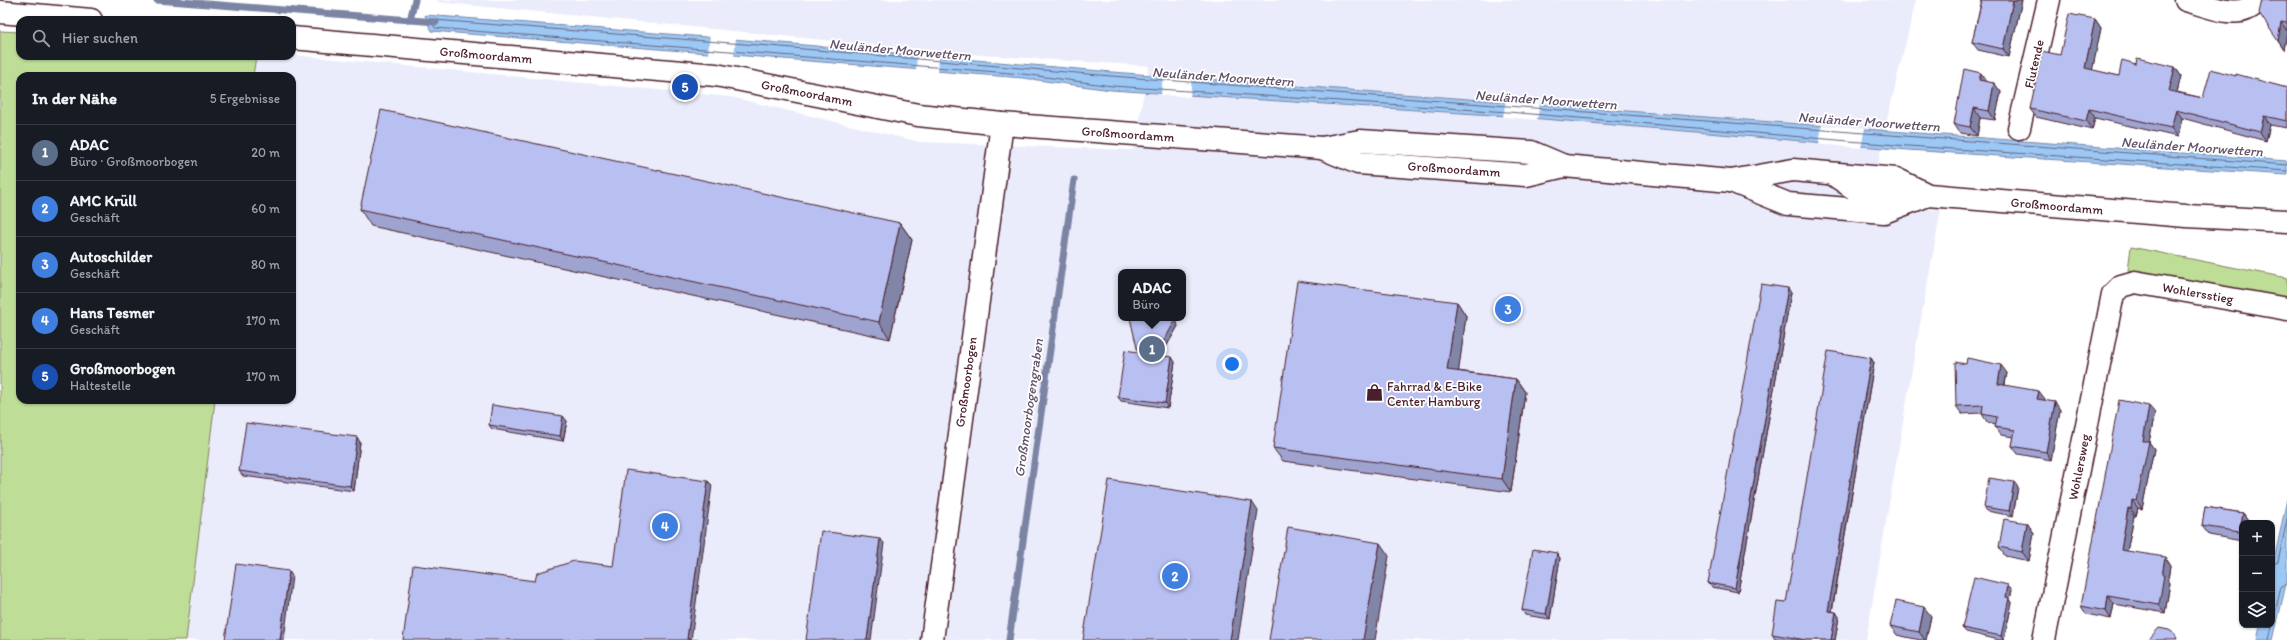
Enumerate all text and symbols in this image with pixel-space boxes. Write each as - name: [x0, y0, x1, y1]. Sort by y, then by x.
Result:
- search box: [16, 16, 296, 60]
- icon: search: [30, 27, 52, 49]
- text: Hier suchen: [62, 29, 138, 47]
- water label: Neuländer Moorwettern: [828, 35, 972, 65]
- street label: Flutende: [2021, 38, 2047, 90]
- street label: Großmoordamm: [439, 43, 533, 67]
- water label: Neuländer Moorwettern: [1152, 64, 1295, 90]
- pin: 5: [672, 72, 698, 102]
- street label: Großmoordamm: [760, 77, 854, 109]
- water label: Neuländer Moorwettern: [1475, 87, 1618, 113]
- text: In der Nähe: [32, 88, 117, 108]
- text: 5 Ergebnisse: [210, 91, 280, 106]
- water label: Neuländer Moorwettern: [1798, 109, 1941, 135]
- street label: Großmoordamm: [1081, 123, 1175, 145]
- water label: Neuländer Moorwettern: [2121, 134, 2264, 160]
- text: ADAC: [70, 136, 109, 154]
- text: 1: [42, 145, 48, 160]
- text: 20 m: [251, 145, 280, 160]
- text: Büro · Großmoorbogen: [70, 154, 198, 169]
- street label: Großmoordamm: [1407, 158, 1501, 180]
- text: AMC Krüll: [70, 192, 137, 210]
- street label: Großmoordamm: [2010, 194, 2104, 218]
- text: 2: [42, 201, 48, 216]
- text: 60 m: [251, 201, 280, 216]
- text: Geschäft: [70, 210, 120, 225]
- text: Autoschilder: [70, 248, 152, 266]
- text: 3: [41, 257, 49, 272]
- text: 80 m: [251, 257, 280, 272]
- text: Geschäft: [70, 266, 120, 281]
- popup: [1118, 269, 1186, 321]
- text: ADAC: [1133, 279, 1171, 297]
- street label: Wohlersstieg: [2161, 279, 2235, 307]
- pin: 3: [1495, 294, 1521, 324]
- text: Büro: [1133, 297, 1160, 312]
- text: Hans Tesmer: [70, 304, 155, 322]
- text: 4: [41, 313, 49, 328]
- text: 170 m: [246, 313, 280, 328]
- text: Geschäft: [70, 322, 120, 337]
- pin: 1: [1139, 334, 1165, 364]
- street label: Großmoorbogen: [952, 335, 980, 428]
- water label: Großmoorbogengraben: [1011, 338, 1047, 478]
- your location: [1222, 354, 1242, 374]
- text: Großmoorbogen: [70, 360, 175, 378]
- text: 5: [42, 369, 48, 384]
- text: 170 m: [246, 369, 280, 384]
- text: Haltestelle: [70, 378, 131, 393]
- place label: Fahrrad & E-Bike Center Hamburg: [1387, 379, 1482, 409]
- shop icon: Fahrrad & E-Bike Center Hamburg: [1364, 383, 1384, 403]
- street label: Wohlersweg: [2065, 432, 2093, 501]
- pin: 4: [652, 511, 678, 541]
- map controls: [2239, 520, 2275, 628]
- button: +: [2239, 520, 2275, 556]
- button: −: [2239, 556, 2275, 592]
- pin: 2: [1162, 561, 1188, 591]
- button: layers: [2239, 592, 2275, 628]

